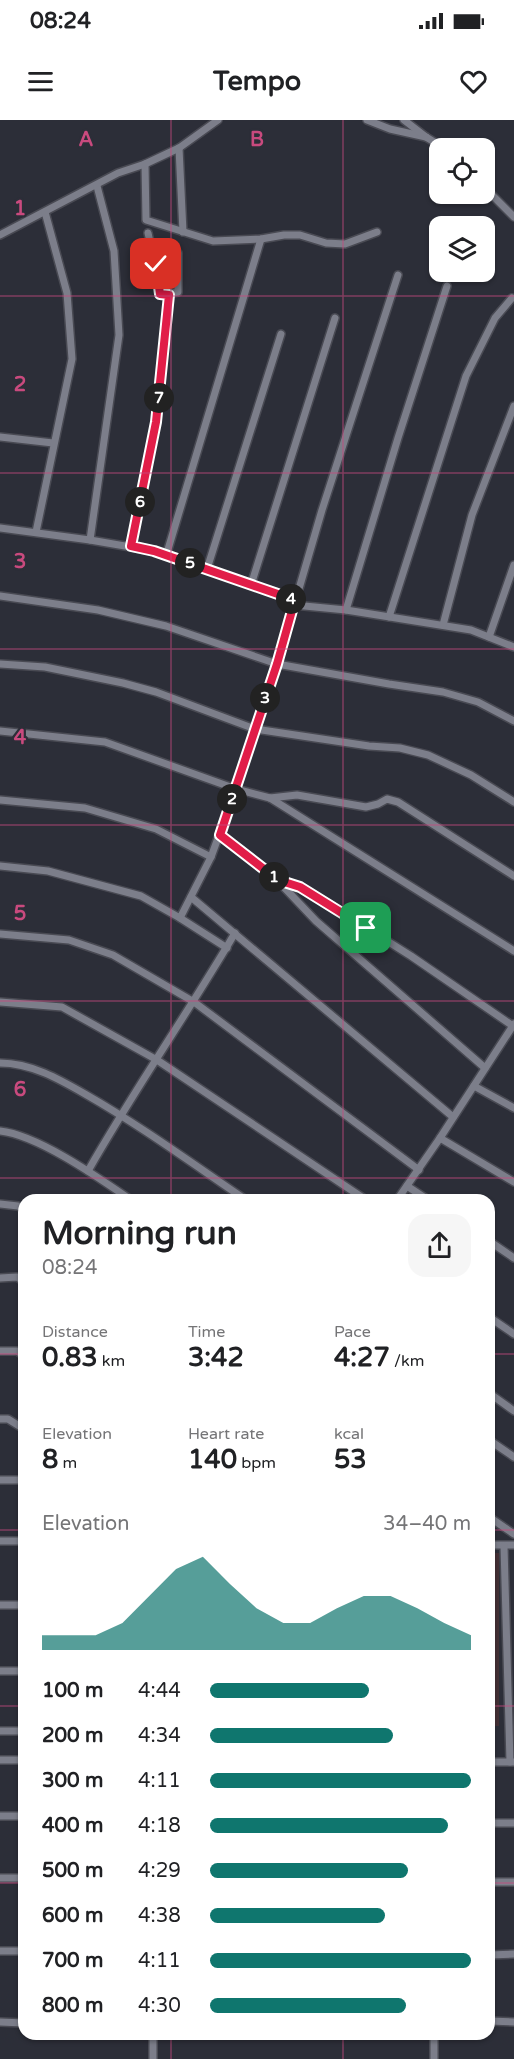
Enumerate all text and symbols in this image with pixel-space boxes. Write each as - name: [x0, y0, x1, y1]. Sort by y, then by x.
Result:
- text: 08:24: [30, 8, 91, 34]
- icon: menu: [24, 65, 57, 98]
- text: Tempo: [213, 65, 301, 98]
- icon: heart: [457, 65, 490, 98]
- text: A: [79, 128, 94, 152]
- text: B: [250, 128, 264, 152]
- map controls: [429, 138, 495, 282]
- button: locate: [429, 138, 495, 204]
- text: 1: [14, 197, 26, 221]
- button: layers: [429, 216, 495, 282]
- pin: [130, 238, 181, 289]
- icon: check: [139, 247, 172, 280]
- text: 2: [14, 373, 26, 397]
- pin: 7: [144, 383, 174, 413]
- text: 7: [154, 388, 164, 408]
- pin: 6: [125, 487, 155, 517]
- text: 6: [135, 492, 145, 512]
- pin: 5: [175, 548, 205, 578]
- text: 3: [14, 550, 26, 574]
- text: 5: [185, 553, 195, 573]
- pin: 4: [276, 584, 306, 614]
- text: 4: [286, 589, 296, 609]
- pin: 3: [250, 683, 280, 713]
- text: 3: [260, 688, 270, 708]
- text: 4: [14, 726, 27, 750]
- pin: 2: [217, 784, 247, 814]
- text: 2: [227, 789, 237, 809]
- pin: 1: [259, 862, 289, 892]
- text: 1: [269, 867, 279, 887]
- text: 5: [14, 902, 26, 926]
- pin: [340, 902, 391, 953]
- icon: arrive: [349, 911, 382, 944]
- text: 6: [14, 1078, 26, 1102]
- text: Morning run: [42, 1214, 237, 1253]
- button: share: [408, 1214, 471, 1277]
- text: 08:24: [42, 1256, 97, 1280]
- text: Distance: [42, 1322, 108, 1342]
- text: Time: [188, 1322, 225, 1342]
- text: Pace: [334, 1322, 371, 1342]
- text: 0.83: [42, 1342, 98, 1373]
- text: 3:42: [188, 1342, 244, 1373]
- text: 4:27: [334, 1342, 390, 1373]
- text: km: [98, 1351, 125, 1371]
- text: /km: [390, 1351, 424, 1371]
- text: Elevation: [42, 1424, 112, 1444]
- text: Heart rate: [188, 1424, 264, 1444]
- text: kcal: [334, 1424, 364, 1444]
- text: 8: [42, 1444, 58, 1475]
- text: 140: [188, 1444, 237, 1475]
- text: 53: [334, 1444, 367, 1475]
- text: m: [58, 1453, 77, 1473]
- text: bpm: [237, 1453, 276, 1473]
- text: Elevation: [42, 1512, 129, 1536]
- text: 34–40 m: [383, 1512, 471, 1536]
- text: 100 m: [42, 1679, 103, 1703]
- text: 4:44: [138, 1679, 181, 1703]
- text: 200 m: [42, 1724, 103, 1748]
- text: 4:34: [138, 1724, 181, 1748]
- text: 300 m: [42, 1769, 103, 1793]
- text: 4:11: [138, 1769, 181, 1793]
- text: 400 m: [42, 1814, 103, 1838]
- text: 4:18: [138, 1814, 181, 1838]
- text: 500 m: [42, 1859, 103, 1883]
- text: 4:29: [138, 1859, 181, 1883]
- text: 600 m: [42, 1904, 103, 1928]
- text: 4:38: [138, 1904, 181, 1928]
- text: 700 m: [42, 1949, 103, 1973]
- text: 4:11: [138, 1949, 181, 1973]
- text: 800 m: [42, 1994, 103, 2018]
- text: 4:30: [138, 1994, 181, 2018]

